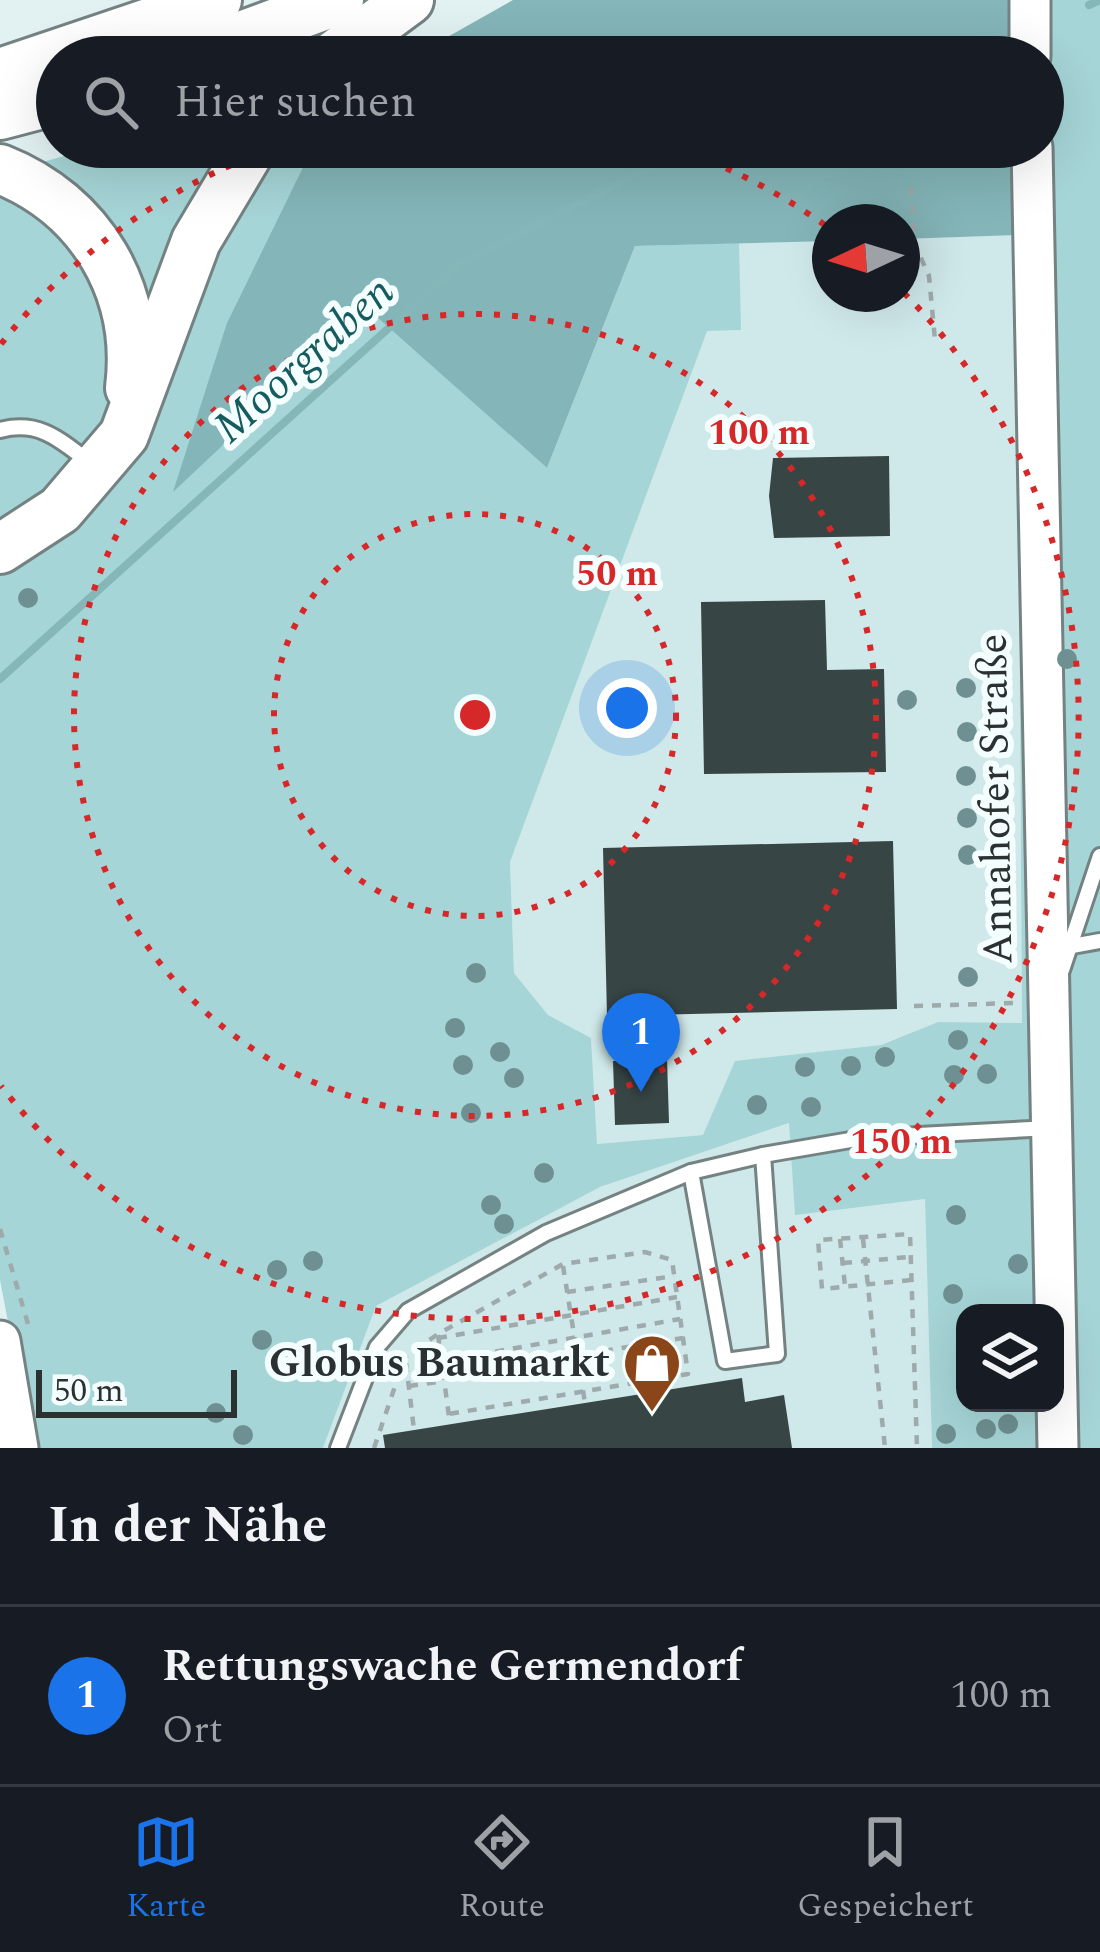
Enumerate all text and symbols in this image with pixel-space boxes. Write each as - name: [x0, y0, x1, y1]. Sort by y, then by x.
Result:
- search box: [36, 36, 1064, 168]
- text: Hier suchen: [174, 68, 416, 137]
- icon: search: [78, 69, 144, 135]
- north arrow: [812, 204, 920, 312]
- water label: Moorgraben: [198, 259, 410, 461]
- text: 100 m: [708, 406, 810, 461]
- text: 50 m: [576, 547, 658, 602]
- street label: Annahofer Straße: [962, 633, 1030, 965]
- your location: [597, 678, 657, 738]
- centre of rings: [454, 694, 496, 736]
- pin: 1: [602, 993, 680, 1092]
- text: 150 m: [850, 1115, 952, 1170]
- map controls: [956, 1304, 1064, 1412]
- button: layers: [956, 1304, 1064, 1412]
- place label: Globus Baumarkt: [269, 1332, 610, 1395]
- shop icon: Globus Baumarkt: [621, 1332, 683, 1414]
- scale bar: [36, 1364, 237, 1417]
- text: 50 m: [54, 1366, 124, 1416]
- text: In der Nähe: [48, 1487, 327, 1565]
- text: Rettungswache Germendorf: [162, 1632, 742, 1701]
- text: 1: [76, 1666, 98, 1725]
- text: 100 m: [950, 1666, 1052, 1725]
- text: Ort: [162, 1701, 223, 1760]
- tab: Karte: [126, 1809, 206, 1931]
- tab: Route: [459, 1809, 545, 1931]
- tab: Gespeichert: [797, 1809, 974, 1931]

